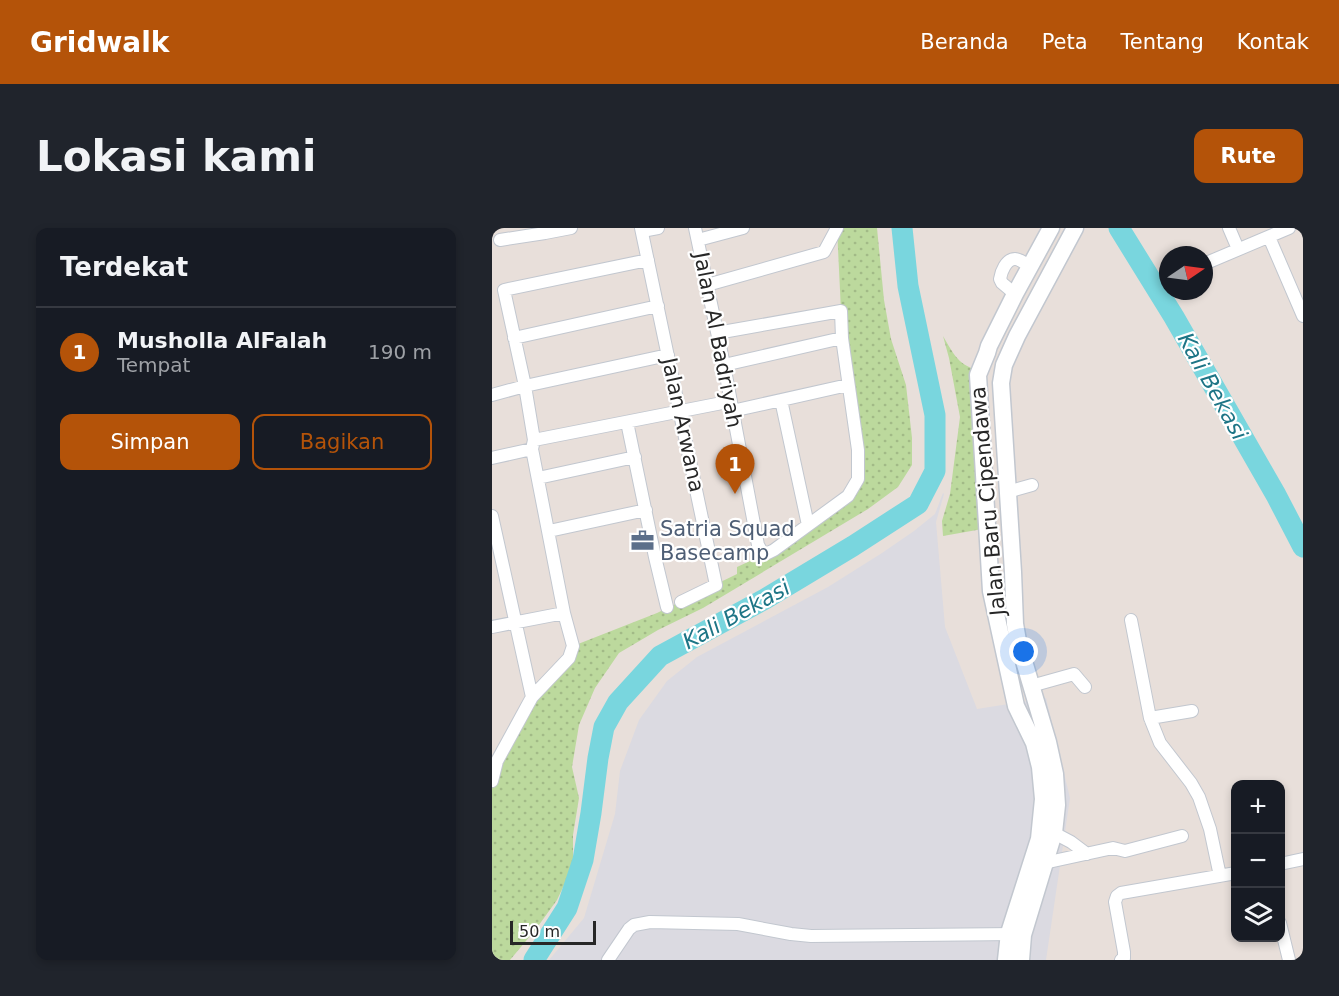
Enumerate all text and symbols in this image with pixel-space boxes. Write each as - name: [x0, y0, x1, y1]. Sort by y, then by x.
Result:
- text: Gridwalk: [30, 26, 169, 59]
- text: Beranda: [920, 30, 1009, 54]
- text: Peta: [1042, 30, 1088, 54]
- text: Tentang: [1121, 30, 1204, 54]
- text: Kontak: [1237, 30, 1309, 54]
- button: Rute: [1194, 129, 1303, 183]
- text: Lokasi kami: [36, 132, 316, 181]
- north arrow: [1159, 246, 1213, 300]
- street label: Jalan Al Badriyah: [689, 248, 747, 430]
- text: Terdekat: [60, 252, 188, 282]
- text: Musholla AlFalah: [117, 328, 327, 353]
- water label: Kali Bekasi: [1173, 328, 1252, 444]
- text: 1: [73, 340, 86, 364]
- text: 190 m: [368, 340, 432, 364]
- text: Tempat: [117, 353, 190, 377]
- street label: Jalan Arwana: [657, 354, 709, 494]
- street label: Jalan Baru Cipendawa: [966, 385, 1010, 619]
- button: Simpan: [60, 414, 240, 470]
- button: Bagikan: [252, 414, 432, 470]
- pin: 1: [716, 444, 754, 494]
- place label: Satria Squad Basecamp: [660, 517, 795, 565]
- office icon: Satria Squad Basecamp: [629, 528, 655, 554]
- water label: Kali Bekasi: [678, 575, 794, 654]
- your location: [1009, 637, 1038, 666]
- map controls: [1231, 780, 1285, 942]
- button: +: [1231, 780, 1285, 834]
- button: −: [1231, 834, 1285, 888]
- button: layers: [1231, 888, 1285, 942]
- scale bar: [510, 918, 596, 946]
- text: 50 m: [519, 922, 560, 941]

